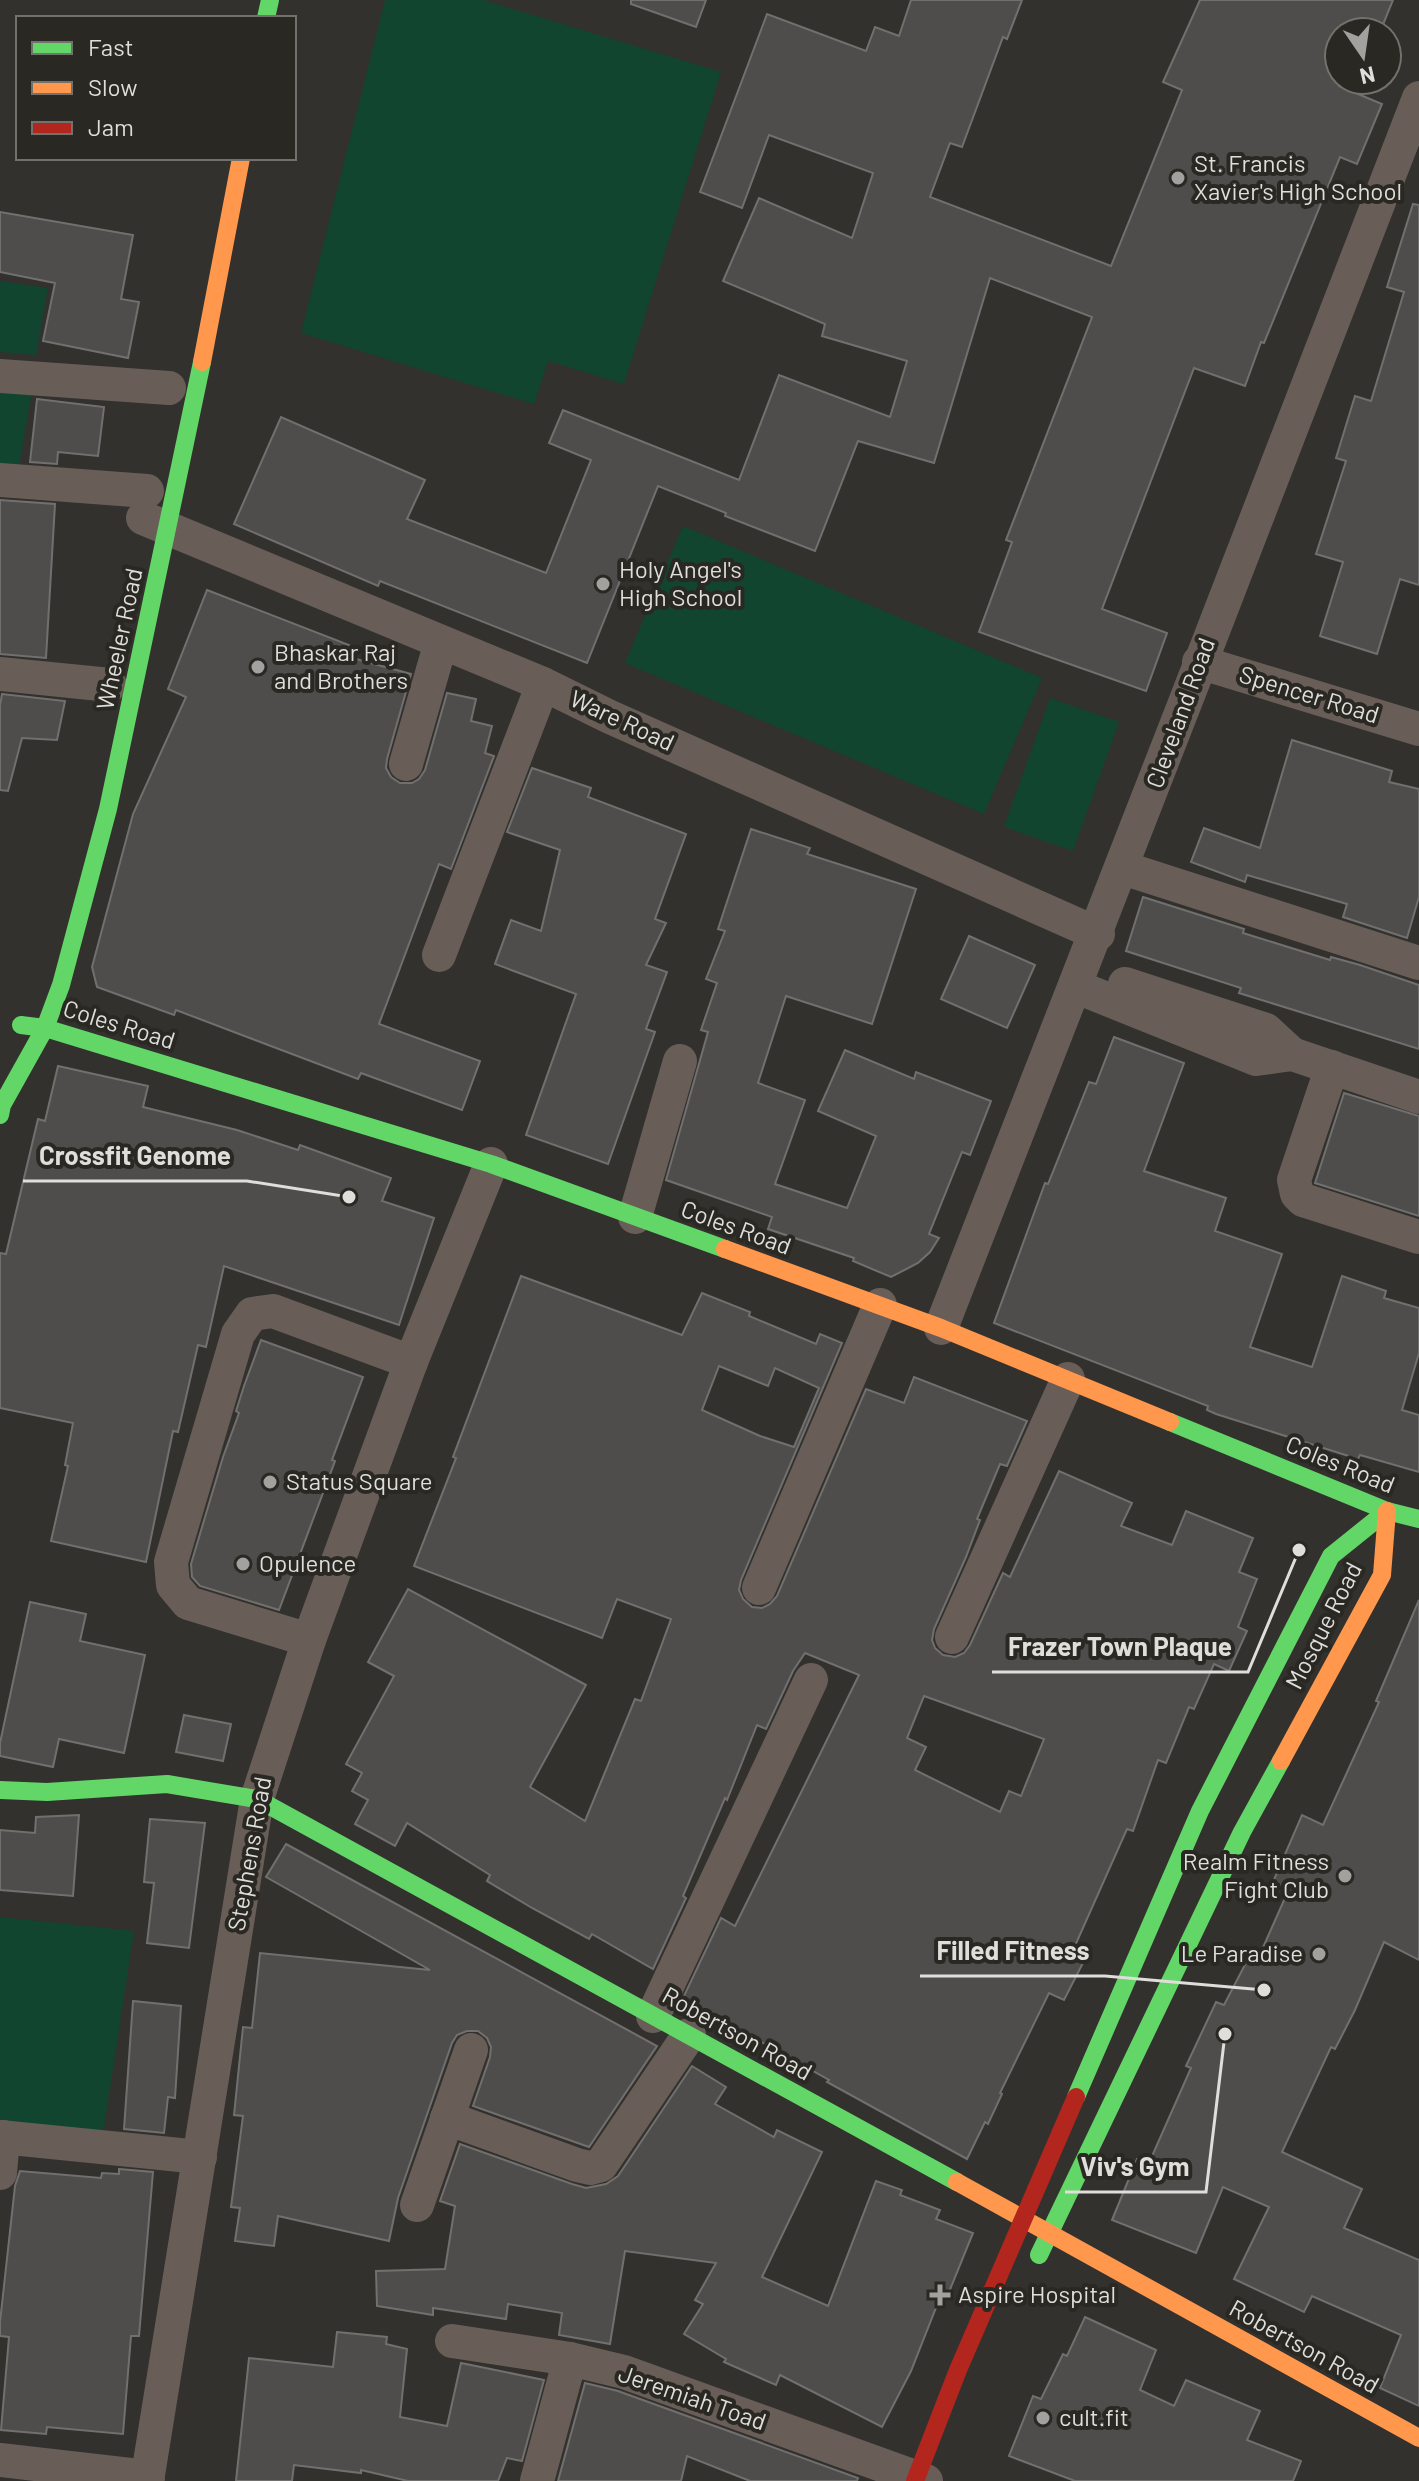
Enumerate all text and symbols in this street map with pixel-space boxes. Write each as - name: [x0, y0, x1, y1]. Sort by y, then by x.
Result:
- legend: [16, 16, 296, 160]
- north arrow: [1323, 16, 1403, 96]
- text: Fast: [88, 32, 133, 61]
- text: N: [1358, 62, 1378, 91]
- text: Slow: [88, 72, 137, 101]
- text: Jam: [88, 112, 134, 141]
- place label: St. Francis Xavier's High School: [1194, 148, 1402, 205]
- marker: St. Francis Xavier's High School: [1169, 169, 1187, 187]
- place label: Holy Angel's High School: [619, 554, 742, 611]
- street label: Wheeler Road: [89, 565, 148, 712]
- marker: Holy Angel's High School: [594, 575, 612, 593]
- street label: Cleveland Road: [1139, 633, 1220, 792]
- place label: Bhaskar Raj and Brothers: [274, 637, 408, 694]
- marker: Bhaskar Raj and Brothers: [249, 658, 267, 676]
- street label: Spencer Road: [1236, 659, 1383, 729]
- street label: Ware Road: [566, 683, 679, 756]
- street label: Coles Road: [60, 993, 179, 1054]
- callout: Crossfit Genome: [23, 1131, 247, 1181]
- text: Crossfit Genome: [39, 1139, 231, 1170]
- street label: Coles Road: [677, 1193, 796, 1260]
- street label: Coles Road: [1282, 1429, 1399, 1499]
- place label: Status Square: [286, 1466, 433, 1495]
- marker: Status Square: [261, 1473, 279, 1491]
- place label: Opulence: [259, 1548, 356, 1577]
- marker: Opulence: [234, 1555, 252, 1573]
- street label: Mosque Road: [1278, 1557, 1367, 1694]
- callout: Frazer Town Plaque: [992, 1622, 1248, 1672]
- text: Frazer Town Plaque: [1008, 1630, 1232, 1661]
- street label: Stephens Road: [221, 1774, 276, 1933]
- place label: Realm Fitness Fight Club: [1183, 1846, 1329, 1903]
- marker: Realm Fitness Fight Club: [1336, 1867, 1354, 1885]
- callout: Filled Fitness: [920, 1926, 1105, 1976]
- text: Filled Fitness: [936, 1934, 1090, 1965]
- place label: Le Paradise: [1181, 1938, 1303, 1967]
- marker: Le Paradise: [1310, 1945, 1328, 1963]
- street label: Robertson Road: [658, 1980, 818, 2086]
- callout: Viv's Gym: [1065, 2142, 1206, 2192]
- text: Viv's Gym: [1080, 2150, 1190, 2181]
- place label: Aspire Hospital: [958, 2279, 1116, 2308]
- marker: Aspire Hospital: [929, 2284, 951, 2306]
- street label: Robertson Road: [1225, 2293, 1385, 2399]
- street label: Jeremiah Toad: [615, 2358, 770, 2435]
- place label: cult.fit: [1059, 2402, 1129, 2431]
- marker: cult.fit: [1034, 2409, 1052, 2427]

